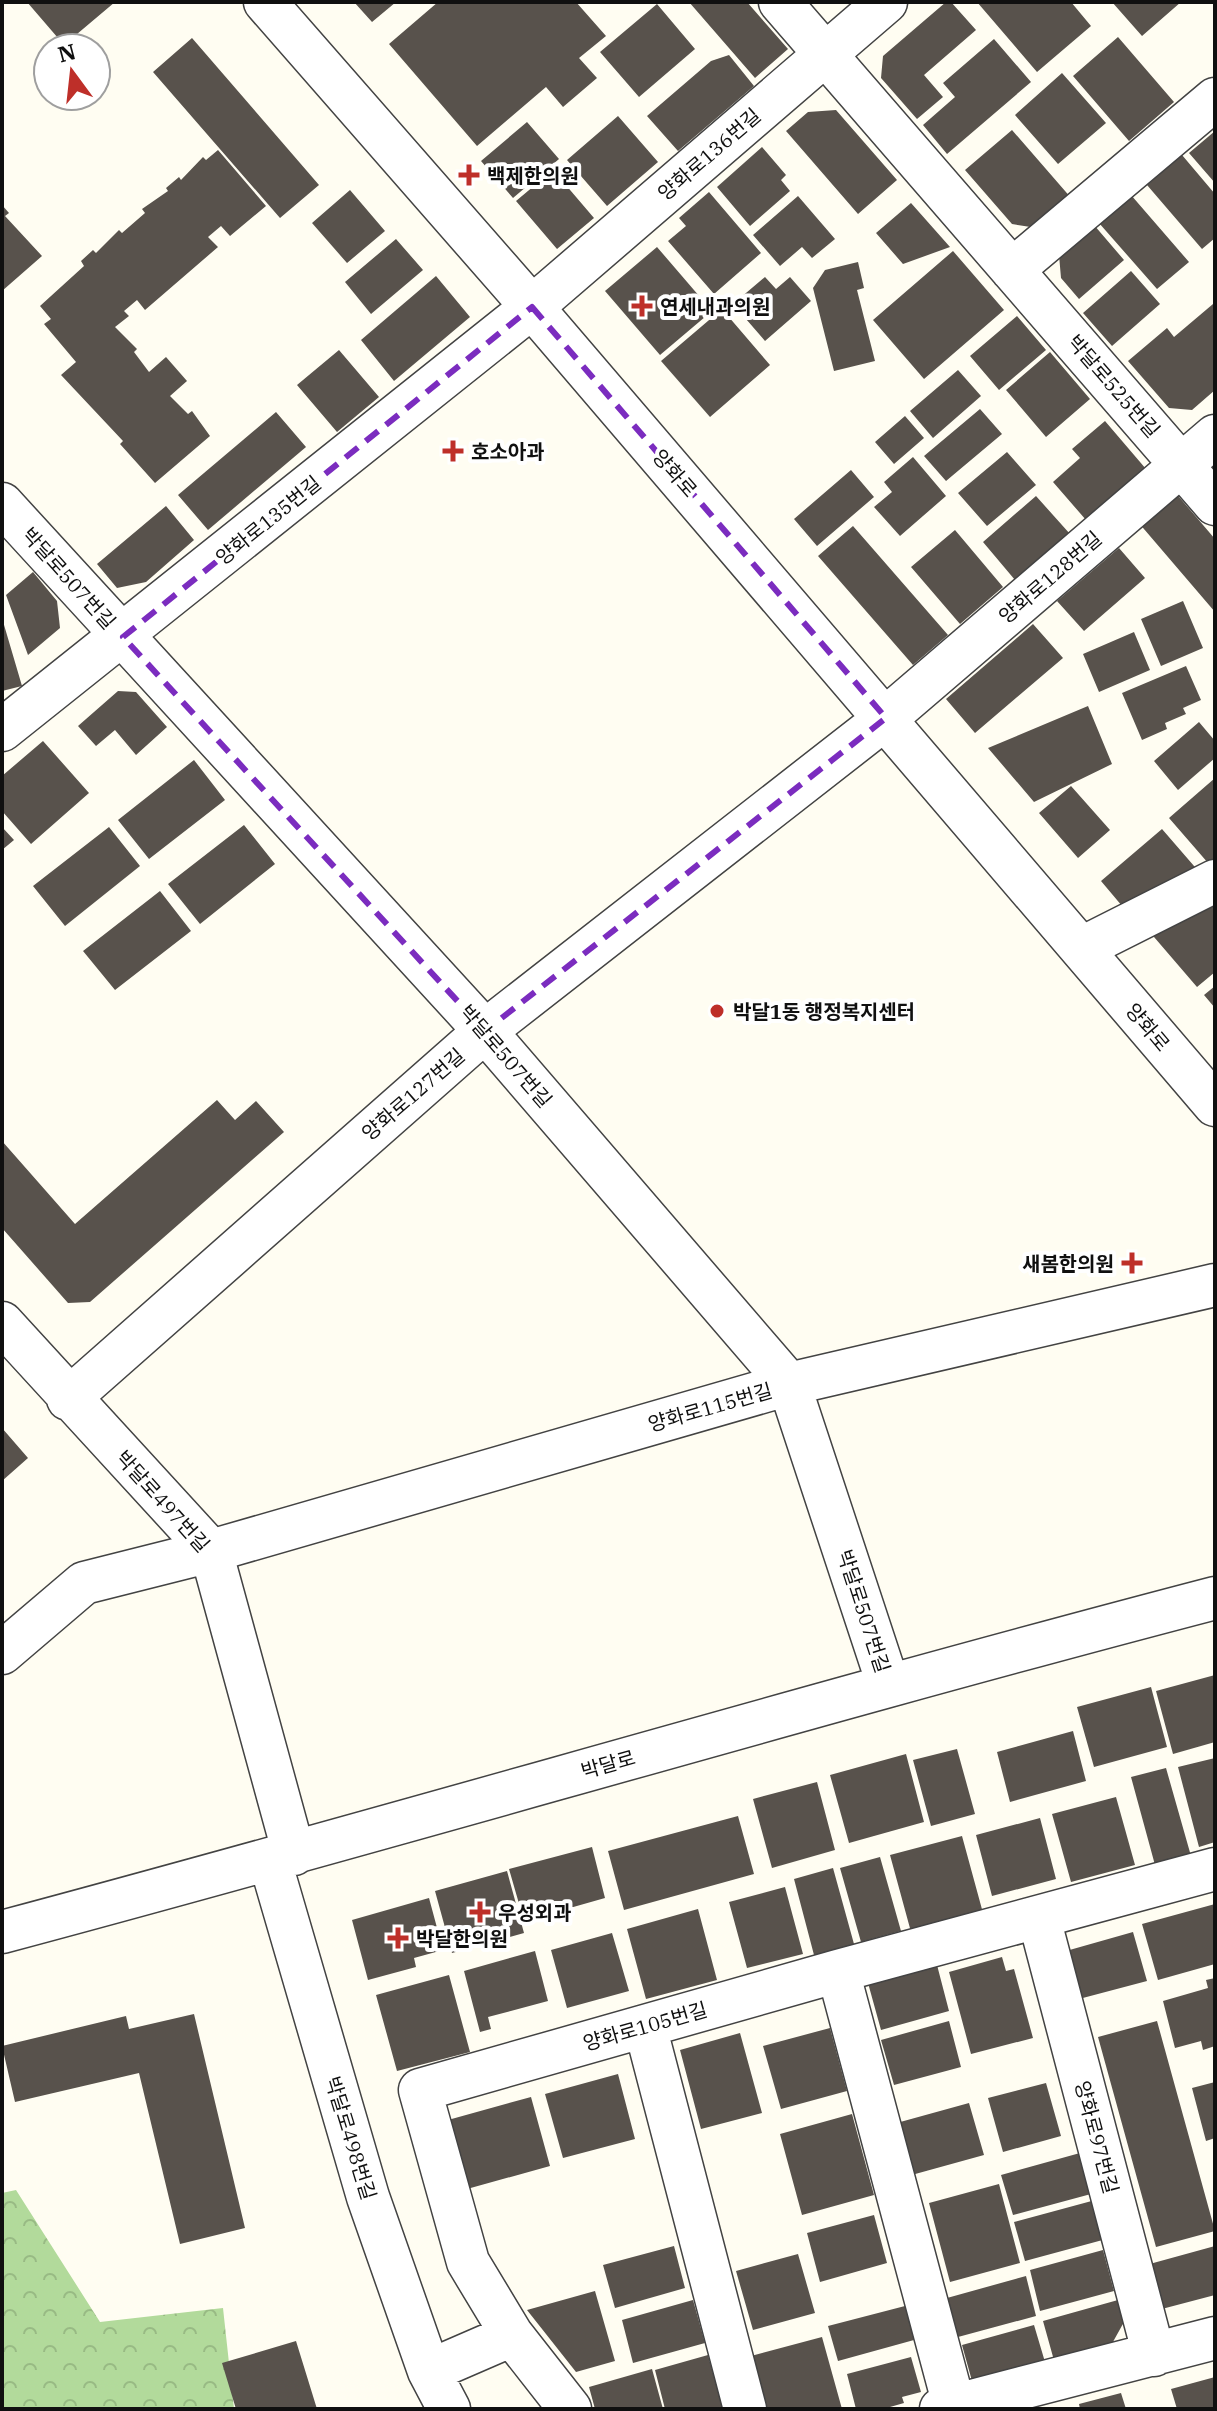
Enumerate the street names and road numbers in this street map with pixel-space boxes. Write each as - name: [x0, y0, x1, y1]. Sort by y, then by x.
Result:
- street label: 양화로136번길: [652, 102, 766, 206]
- street label: 박달로525번길: [1062, 329, 1166, 443]
- street label: 양화로: [647, 443, 703, 503]
- street label: 양화로135번길: [210, 469, 326, 571]
- street label: 박달로507번길: [16, 521, 122, 635]
- street label: 양화로128번길: [993, 525, 1107, 629]
- street label: 양화로: [1120, 997, 1176, 1057]
- street label: 박달로507번길: [454, 999, 558, 1113]
- street label: 양화로127번길: [356, 1042, 470, 1146]
- street label: 양화로115번길: [645, 1376, 775, 1438]
- street label: 박달로497번길: [110, 1444, 216, 1558]
- street label: 박달로507번길: [831, 1546, 897, 1676]
- street label: 박달로: [578, 1743, 638, 1785]
- street label: 양화로105번길: [580, 1995, 710, 2057]
- street label: 박달로498번길: [319, 2073, 383, 2203]
- street label: 양화로97번길: [1069, 2077, 1125, 2197]

